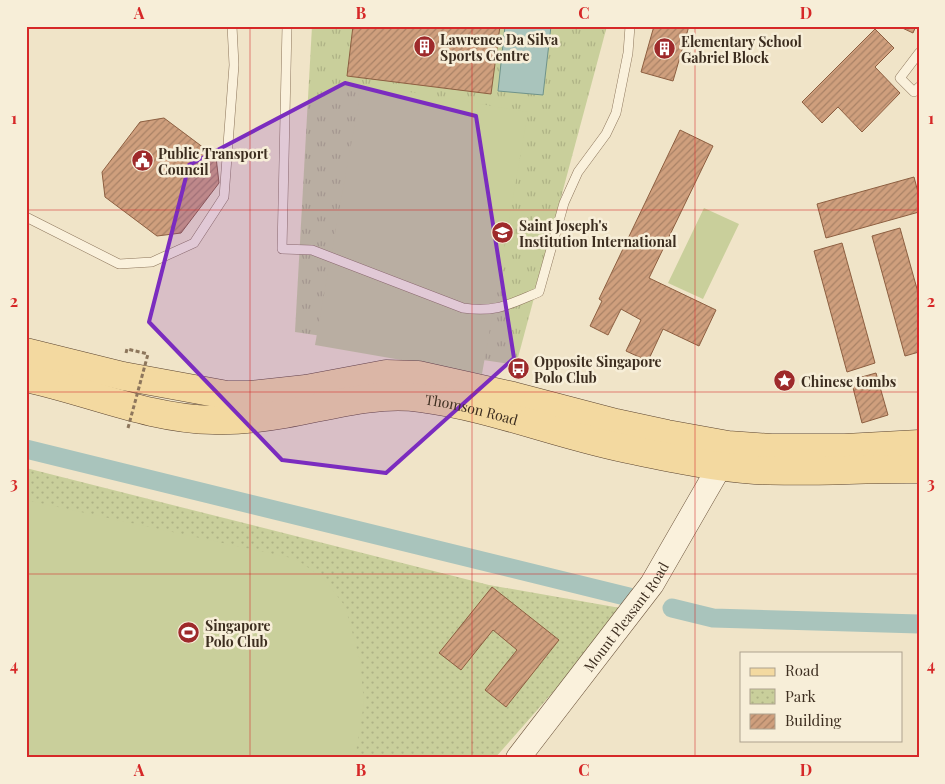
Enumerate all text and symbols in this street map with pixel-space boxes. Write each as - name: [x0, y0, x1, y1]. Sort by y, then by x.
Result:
- text: A: [133, 2, 145, 23]
- text: B: [356, 2, 367, 23]
- text: C: [578, 2, 590, 23]
- text: D: [800, 2, 812, 23]
- place label: Lawrence Da Silva Sports Centre: [440, 30, 559, 65]
- place label: Elementary School Gabriel Block: [681, 32, 802, 67]
- building icon: Lawrence Da Silva Sports Centre: [412, 35, 436, 59]
- building icon: Elementary School Gabriel Block: [653, 37, 677, 61]
- text: 1: [11, 107, 17, 128]
- text: 1: [928, 107, 934, 128]
- place label: Public Transport Council: [158, 144, 268, 179]
- public building icon: Public Transport Council: [130, 149, 154, 173]
- place label: Saint Joseph's Institution International: [519, 216, 677, 251]
- school or university icon: Saint Joseph's Institution International: [491, 221, 515, 245]
- text: 2: [10, 290, 18, 311]
- text: 2: [927, 290, 935, 311]
- place label: Opposite Singapore Polo Club: [534, 352, 662, 387]
- bus stop icon: Opposite Singapore Polo Club: [506, 357, 530, 381]
- place icon: Chinese tombs: [773, 369, 797, 393]
- place label: Chinese tombs: [801, 372, 896, 391]
- street label: Thomson Road: [424, 389, 520, 429]
- text: 3: [10, 472, 18, 493]
- text: 3: [927, 472, 935, 493]
- street label: Mount Pleasant Road: [579, 558, 672, 675]
- place label: Singapore Polo Club: [205, 616, 271, 651]
- sports icon: Singapore Polo Club: [177, 621, 201, 645]
- legend: [740, 652, 902, 742]
- text: 4: [10, 654, 18, 675]
- text: 4: [927, 654, 935, 675]
- text: Road: [785, 660, 819, 680]
- text: Park: [785, 686, 817, 706]
- text: Building: [785, 710, 842, 730]
- text: A: [133, 759, 145, 780]
- text: B: [356, 759, 367, 780]
- text: C: [578, 759, 590, 780]
- text: D: [800, 759, 812, 780]

